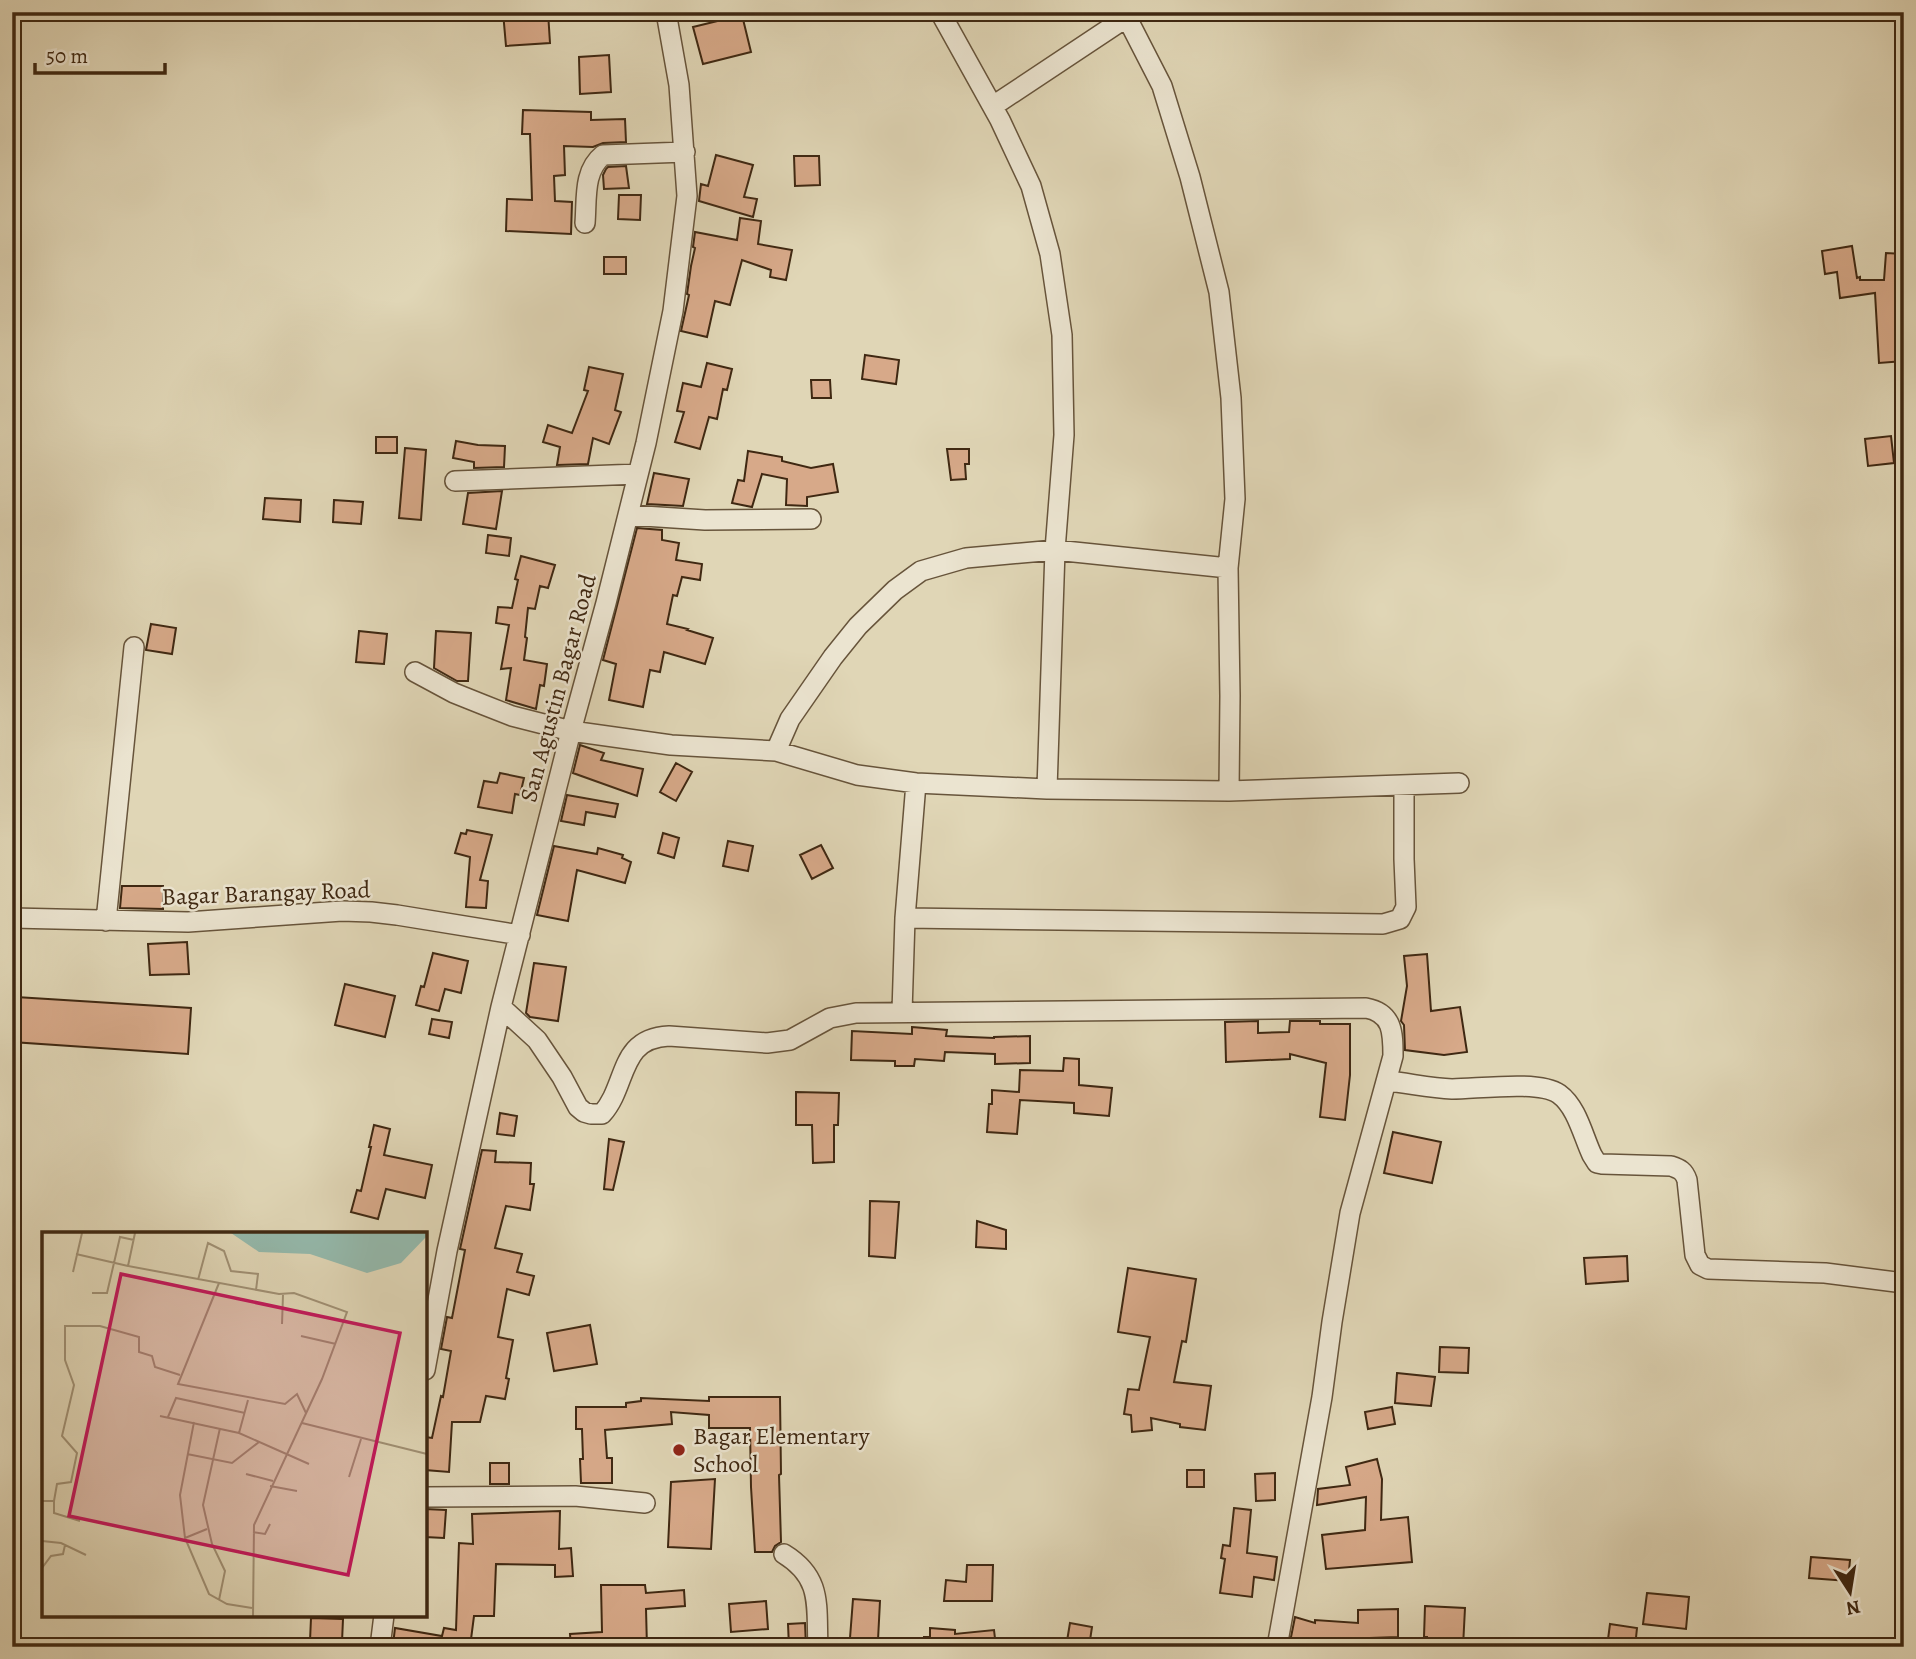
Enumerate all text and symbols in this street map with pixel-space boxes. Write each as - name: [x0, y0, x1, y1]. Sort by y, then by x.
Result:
- scale bar: [35, 32, 164, 76]
- text: 50 m: [46, 42, 88, 70]
- street label: San Agustin Bagar Road: [512, 570, 604, 806]
- street label: Bagar Barangay Road: [161, 873, 371, 913]
- inset map: [42, 1232, 427, 1617]
- place label: Bagar Elementary School: [693, 1420, 870, 1480]
- marker: Bagar Elementary School: [671, 1442, 687, 1458]
- north arrow: [1814, 1558, 1884, 1628]
- text: N: [1844, 1593, 1863, 1622]

